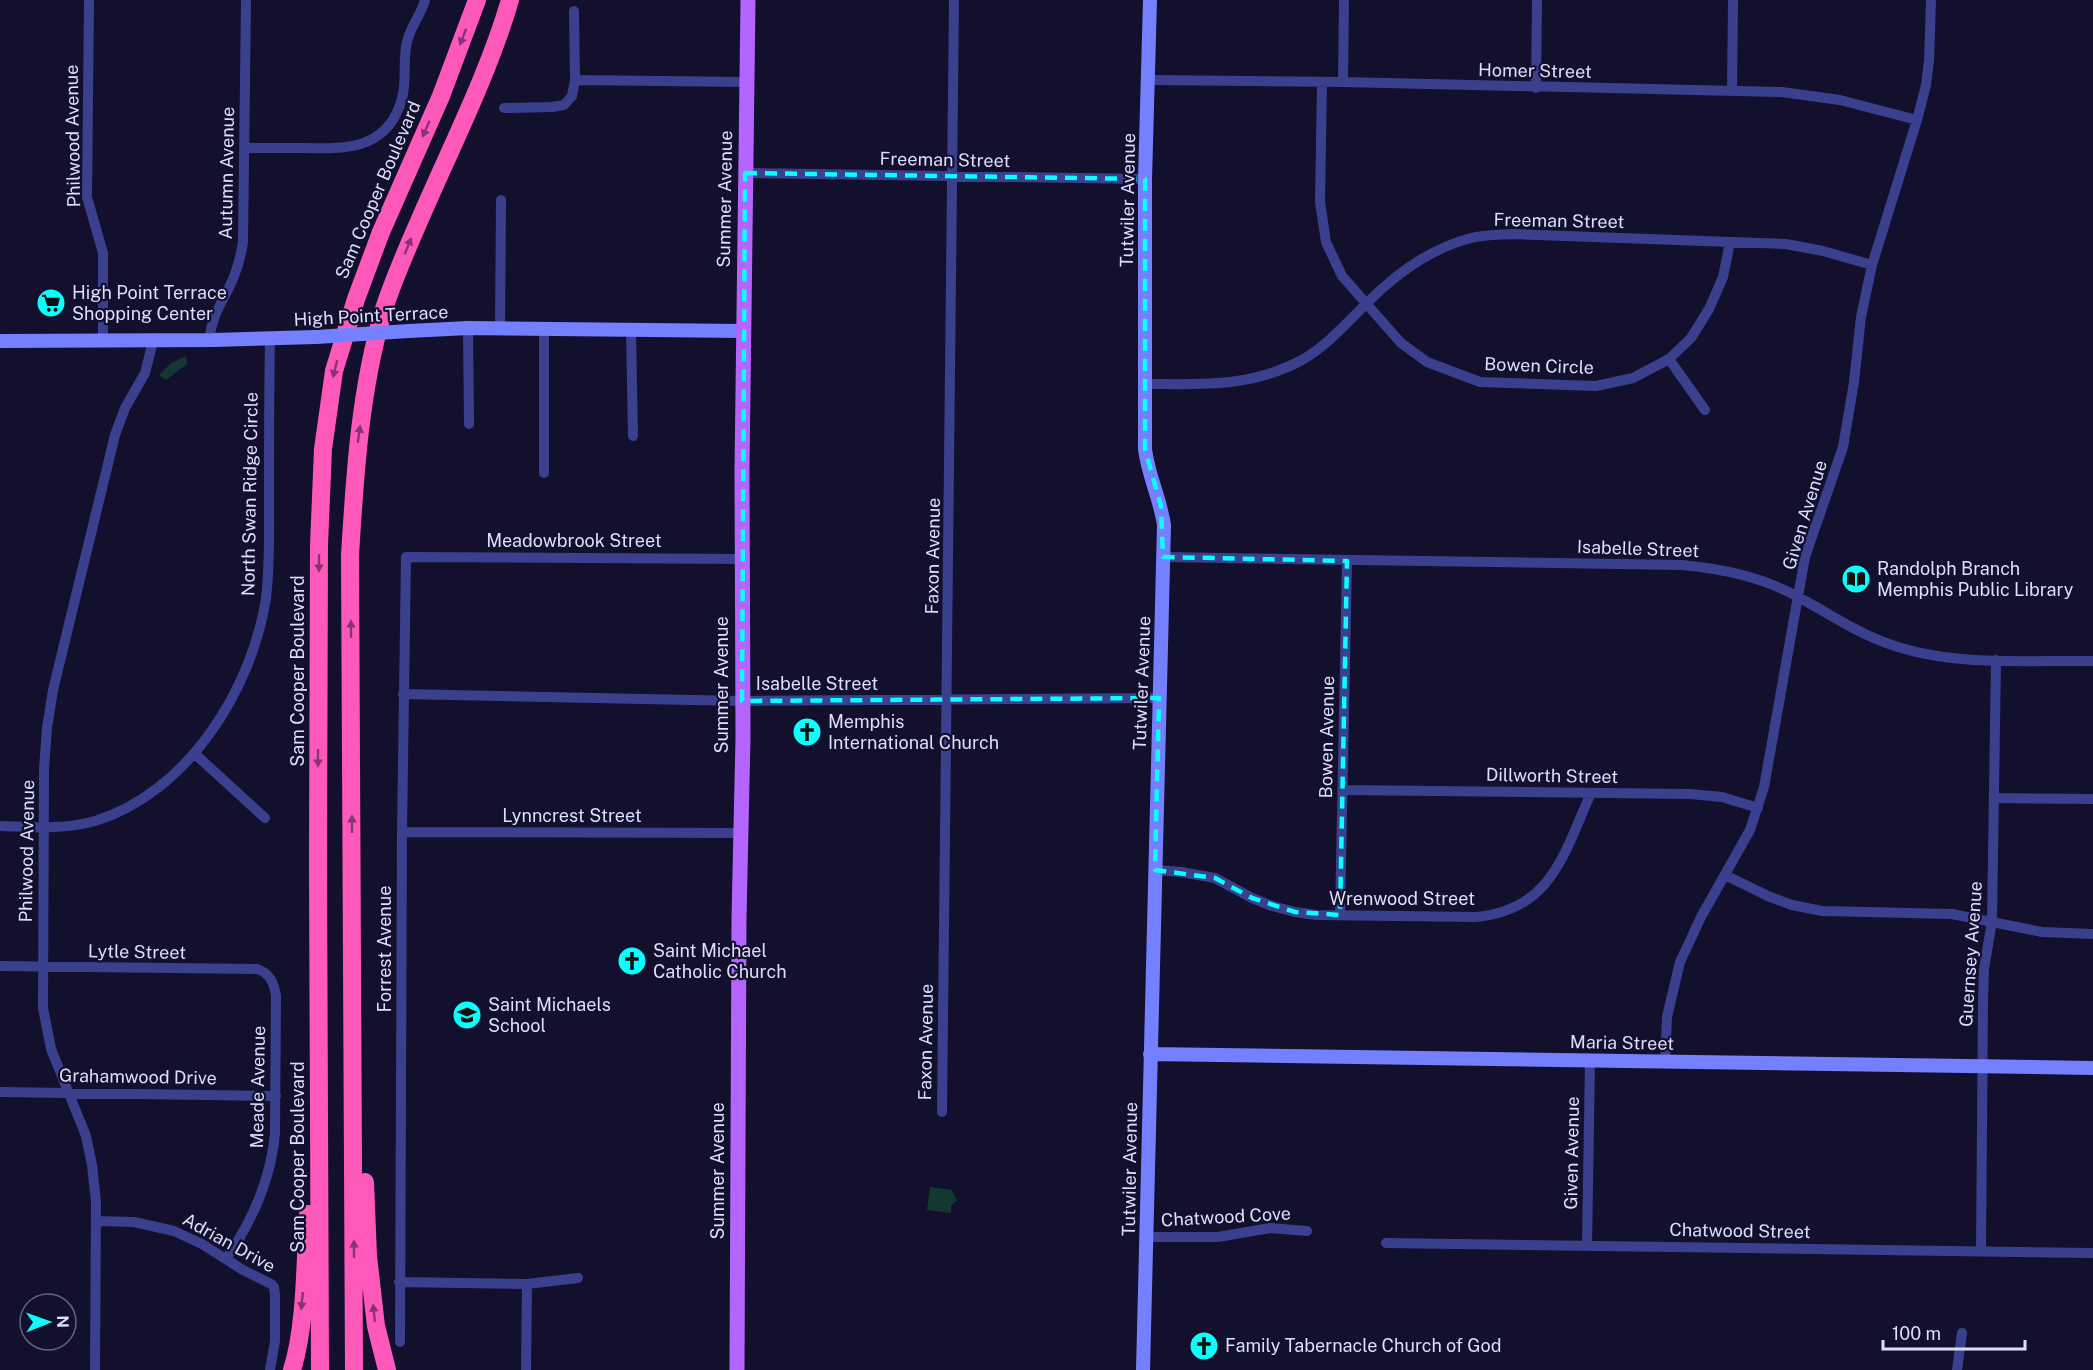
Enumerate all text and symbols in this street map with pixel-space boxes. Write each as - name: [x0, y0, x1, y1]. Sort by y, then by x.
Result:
- one-way arrow: [458, 28, 467, 46]
- street label: Homer Street: [1478, 59, 1592, 82]
- street label: Philwood Avenue: [61, 65, 84, 208]
- street label: Sam Cooper Boulevard: [331, 98, 425, 282]
- street label: Autumn Avenue: [215, 106, 238, 240]
- one-way arrow: [421, 120, 431, 138]
- street label: Summer Avenue: [713, 130, 736, 268]
- street label: Tutwiler Avenue: [1116, 133, 1139, 267]
- street label: Freeman Street: [879, 148, 1011, 171]
- street label: Freeman Street: [1493, 209, 1625, 232]
- one-way arrow: [403, 237, 413, 255]
- place label: High Point Terrace Shopping Center: [72, 282, 227, 324]
- supermarket icon: High Point Terrace Shopping Center: [35, 287, 67, 319]
- street label: High Point Terrace: [293, 301, 449, 330]
- street label: Bowen Circle: [1484, 353, 1594, 378]
- one-way arrow: [330, 360, 339, 379]
- street label: North Swan Ridge Circle: [237, 392, 262, 596]
- one-way arrow: [355, 425, 364, 444]
- street label: Given Avenue: [1778, 458, 1831, 572]
- street label: Faxon Avenue: [921, 497, 944, 615]
- street label: Meadowbrook Street: [486, 530, 662, 551]
- street label: Isabelle Street: [1577, 536, 1700, 561]
- one-way arrow: [314, 554, 324, 573]
- place label: Randolph Branch Memphis Public Library: [1877, 558, 2074, 600]
- library icon: Randolph Branch Memphis Public Library: [1840, 563, 1872, 595]
- street label: Sam Cooper Boulevard: [287, 575, 308, 767]
- street label: Summer Avenue: [711, 616, 732, 754]
- street label: Tutwiler Avenue: [1129, 616, 1154, 750]
- one-way arrow: [346, 620, 356, 639]
- street label: Isabelle Street: [756, 673, 878, 694]
- street label: Bowen Avenue: [1315, 675, 1338, 799]
- place label: Memphis International Church: [828, 711, 999, 753]
- church icon: Memphis International Church: [791, 716, 823, 748]
- one-way arrow: [313, 749, 323, 768]
- street label: Dillworth Street: [1486, 764, 1618, 787]
- street label: Philwood Avenue: [15, 779, 38, 922]
- street label: Lynncrest Street: [502, 805, 642, 826]
- one-way arrow: [347, 814, 357, 833]
- street label: Guernsey Avenue: [1955, 880, 1986, 1028]
- street label: Forrest Avenue: [374, 886, 395, 1012]
- street label: Wrenwood Street: [1329, 888, 1475, 909]
- street label: Lytle Street: [88, 940, 186, 963]
- place label: Saint Michael Catholic Church: [653, 940, 787, 982]
- church icon: Saint Michael Catholic Church: [616, 945, 648, 977]
- street label: Faxon Avenue: [914, 983, 937, 1101]
- place label: Saint Michaels School: [488, 994, 611, 1036]
- school or university icon: Saint Michaels School: [451, 999, 483, 1031]
- street label: Meade Avenue: [246, 1025, 269, 1149]
- street label: Maria Street: [1570, 1031, 1674, 1054]
- street label: Sam Cooper Boulevard: [287, 1061, 308, 1253]
- street label: Grahamwood Drive: [59, 1065, 217, 1088]
- street label: Given Avenue: [1560, 1096, 1583, 1210]
- street label: Summer Avenue: [707, 1102, 728, 1240]
- street label: Tutwiler Avenue: [1118, 1102, 1141, 1236]
- street label: Chatwood Cove: [1160, 1203, 1291, 1230]
- street label: Adrian Drive: [179, 1208, 279, 1277]
- street label: Chatwood Street: [1669, 1219, 1811, 1242]
- one-way arrow: [349, 1239, 359, 1258]
- one-way arrow: [297, 1291, 307, 1310]
- north arrow: [18, 1292, 78, 1352]
- one-way arrow: [369, 1303, 379, 1322]
- scale bar: [1883, 1313, 2026, 1351]
- text: N: [53, 1315, 72, 1328]
- text: 100 m: [1892, 1323, 1941, 1344]
- church icon: Family Tabernacle Church of God: [1188, 1330, 1220, 1362]
- place label: Family Tabernacle Church of God: [1225, 1335, 1501, 1356]

